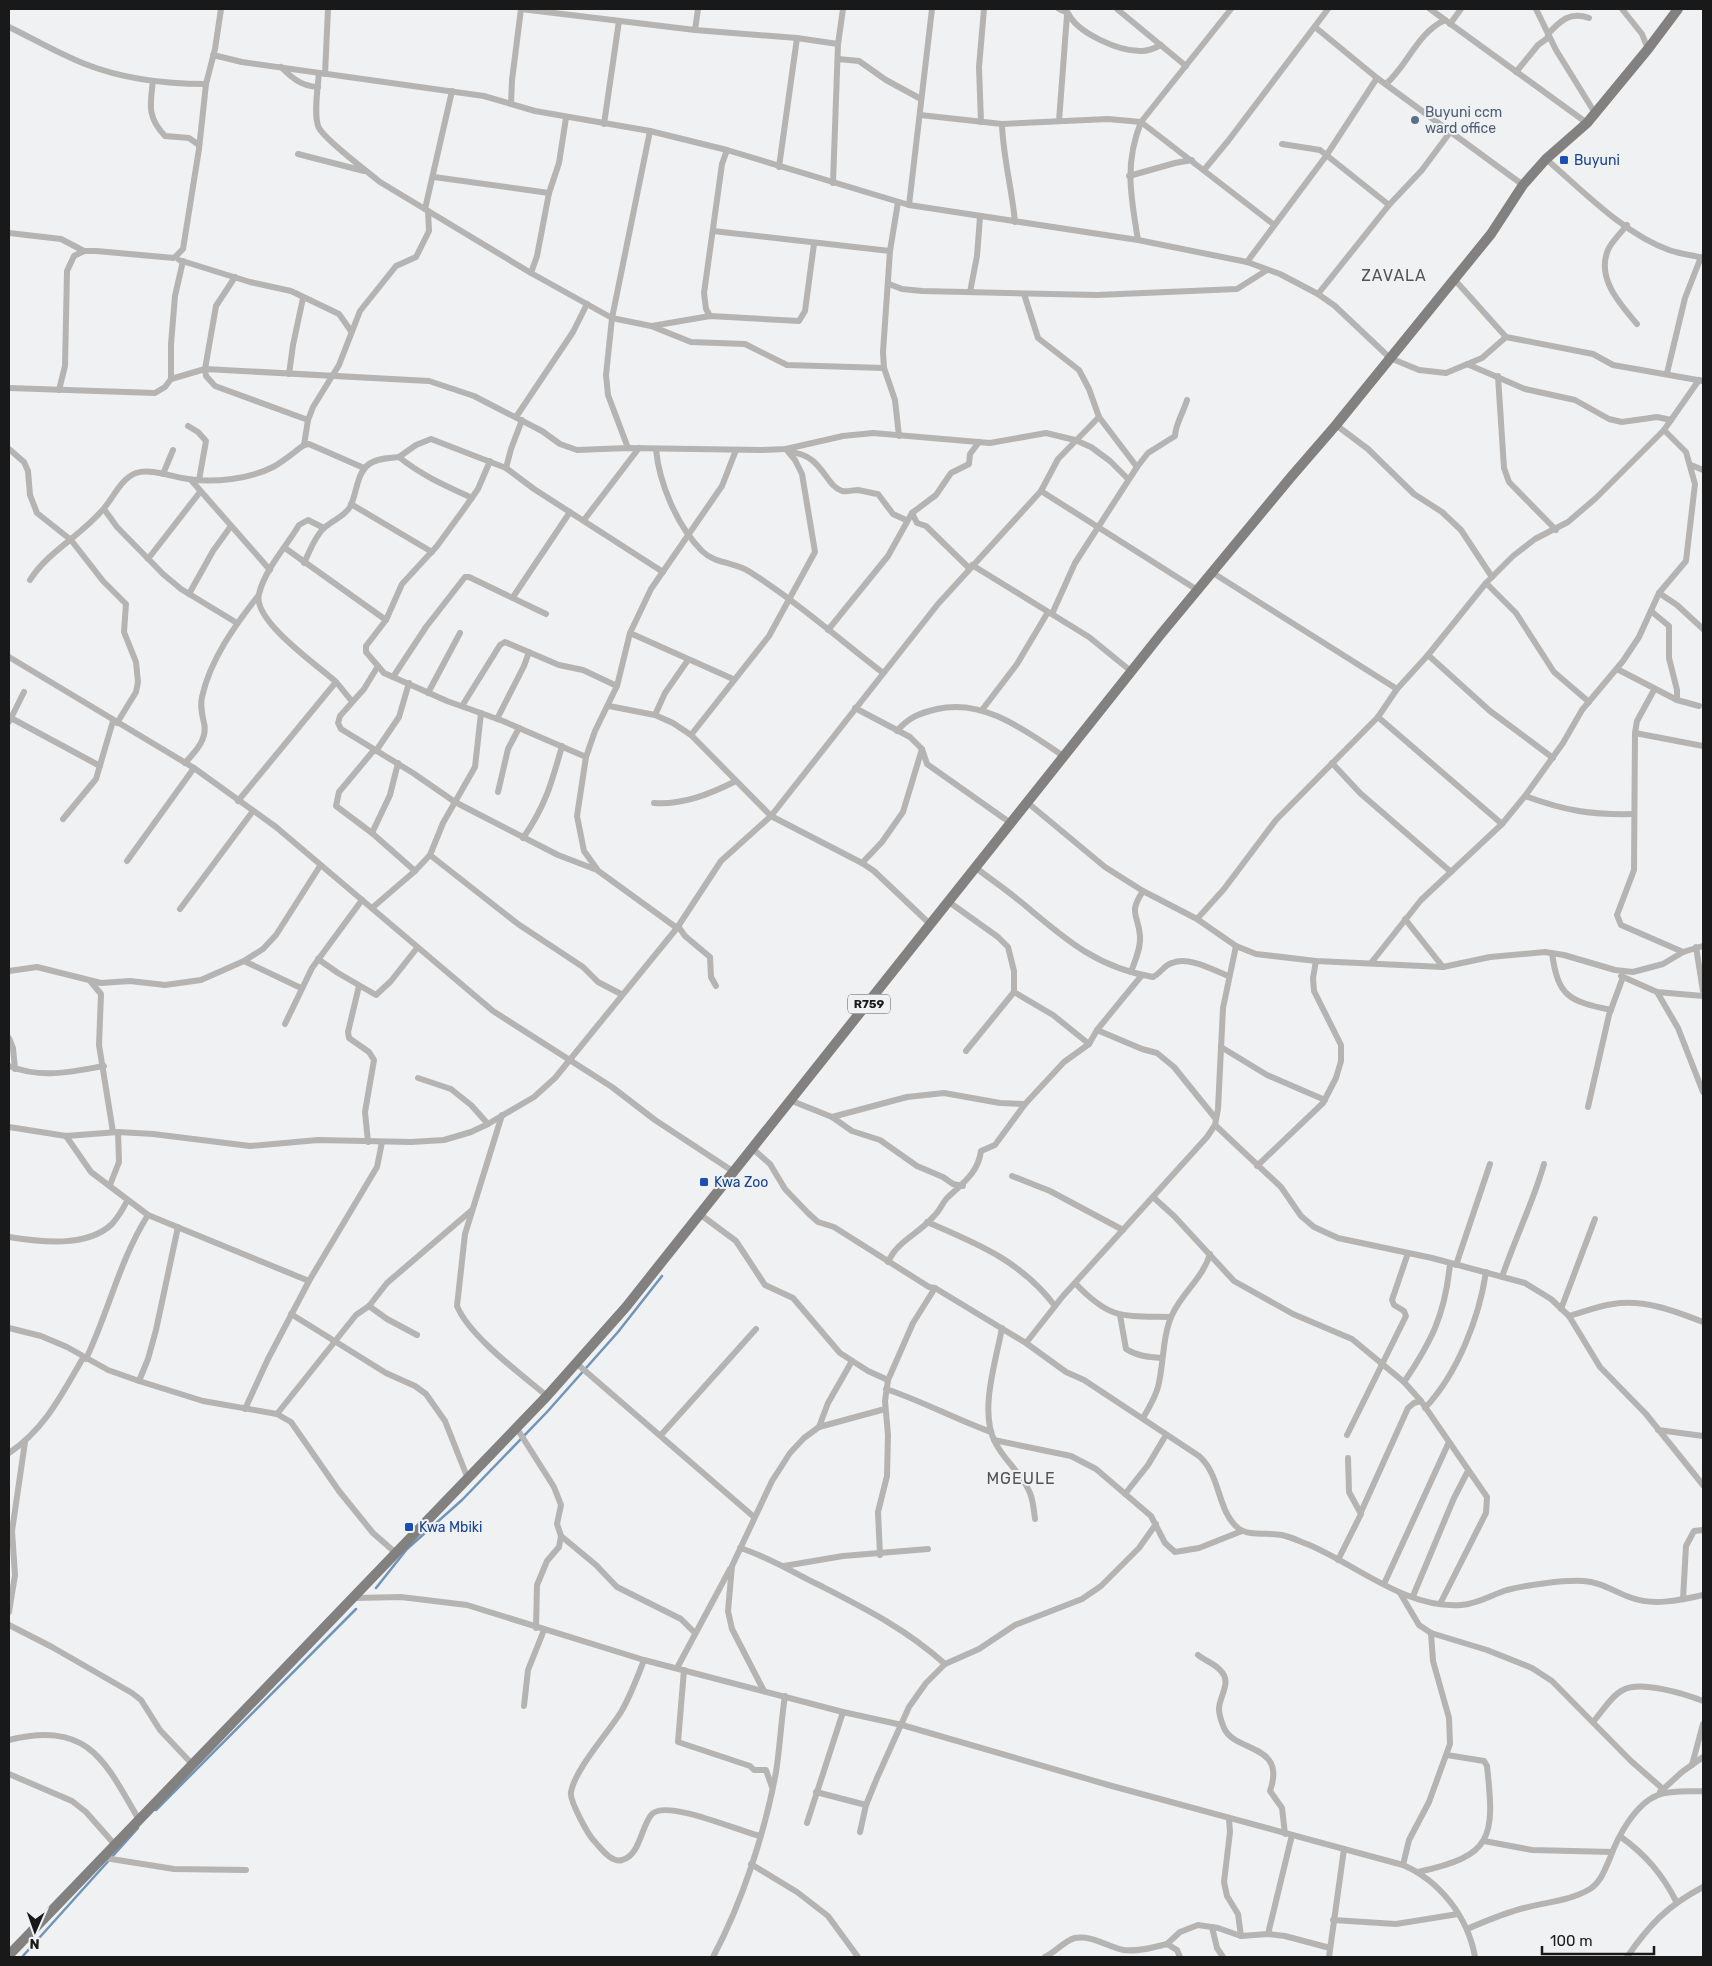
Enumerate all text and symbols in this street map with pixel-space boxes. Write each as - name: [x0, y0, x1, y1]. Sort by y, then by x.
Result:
- place label: Buyuni ccm ward office: [1425, 104, 1502, 137]
- marker: Buyuni ccm ward office: [1409, 114, 1421, 126]
- place label: Buyuni: [1574, 152, 1620, 169]
- marker: Buyuni: [1558, 154, 1570, 166]
- district label: ZAVALA: [1361, 266, 1427, 285]
- road number: R759: [848, 994, 890, 1014]
- place label: Kwa Zoo: [714, 1174, 768, 1191]
- marker: Kwa Zoo: [698, 1176, 710, 1188]
- district label: MGEULE: [986, 1469, 1056, 1488]
- place label: Kwa Mbiki: [419, 1519, 482, 1536]
- marker: Kwa Mbiki: [403, 1521, 415, 1533]
- north arrow: [10, 1906, 60, 1956]
- scale bar: [1542, 1924, 1654, 1956]
- text: 100 m: [1550, 1932, 1592, 1950]
- text: N: [29, 1935, 40, 1952]

